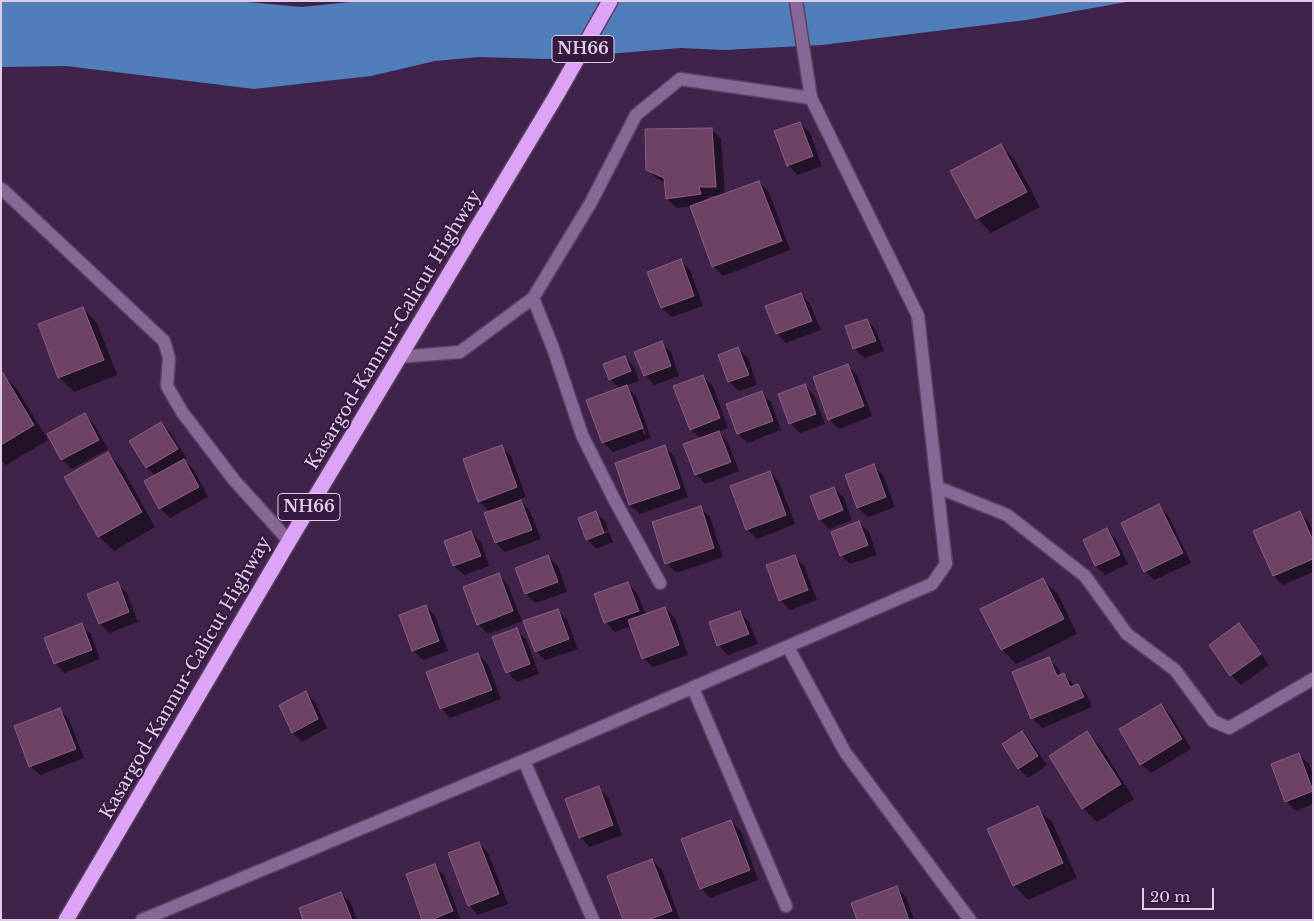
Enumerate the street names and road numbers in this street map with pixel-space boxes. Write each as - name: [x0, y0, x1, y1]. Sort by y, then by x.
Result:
- road number: NH66: [552, 36, 614, 62]
- street label: Kasargod-Kannur-Calicut Highway: [302, 186, 486, 474]
- road number: NH66: [278, 494, 340, 520]
- street label: Kasargod-Kannur-Calicut Highway: [96, 533, 276, 823]

